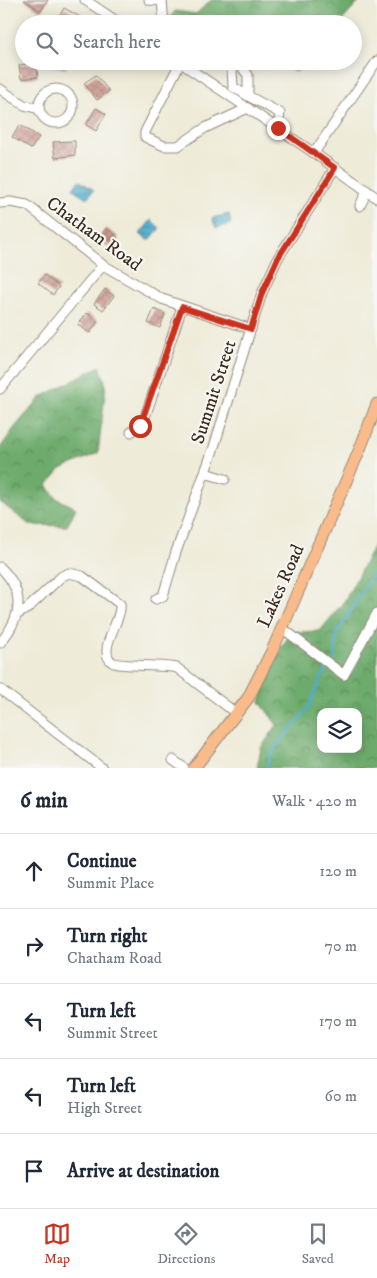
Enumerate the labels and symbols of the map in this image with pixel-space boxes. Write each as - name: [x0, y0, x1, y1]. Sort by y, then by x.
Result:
- route end: [267, 117, 290, 140]
- street label: Chatham Road: [42, 192, 147, 277]
- street label: Summit Street: [186, 337, 242, 447]
- route start: [129, 415, 152, 438]
- street label: Lakes Road: [252, 540, 310, 631]

